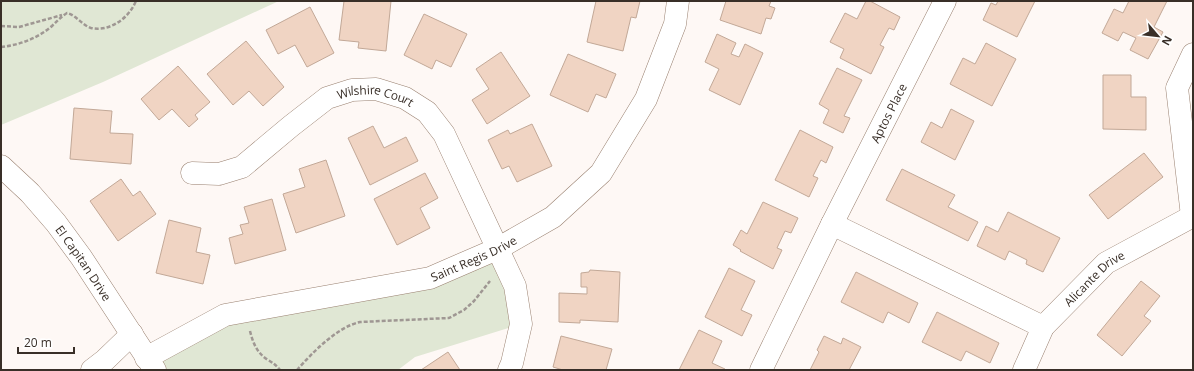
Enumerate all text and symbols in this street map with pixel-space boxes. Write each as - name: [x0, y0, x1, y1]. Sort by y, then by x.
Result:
- north arrow: [1138, 16, 1178, 56]
- text: N: [1159, 33, 1176, 48]
- street label: Wilshire Court: [335, 80, 418, 110]
- street label: Aptos Place: [866, 80, 911, 146]
- street label: El Capitan Drive: [52, 222, 116, 304]
- street label: Saint Regis Drive: [428, 231, 520, 285]
- street label: Alicante Drive: [1060, 246, 1128, 310]
- scale bar: [18, 329, 74, 355]
- text: 20 m: [24, 334, 52, 351]

